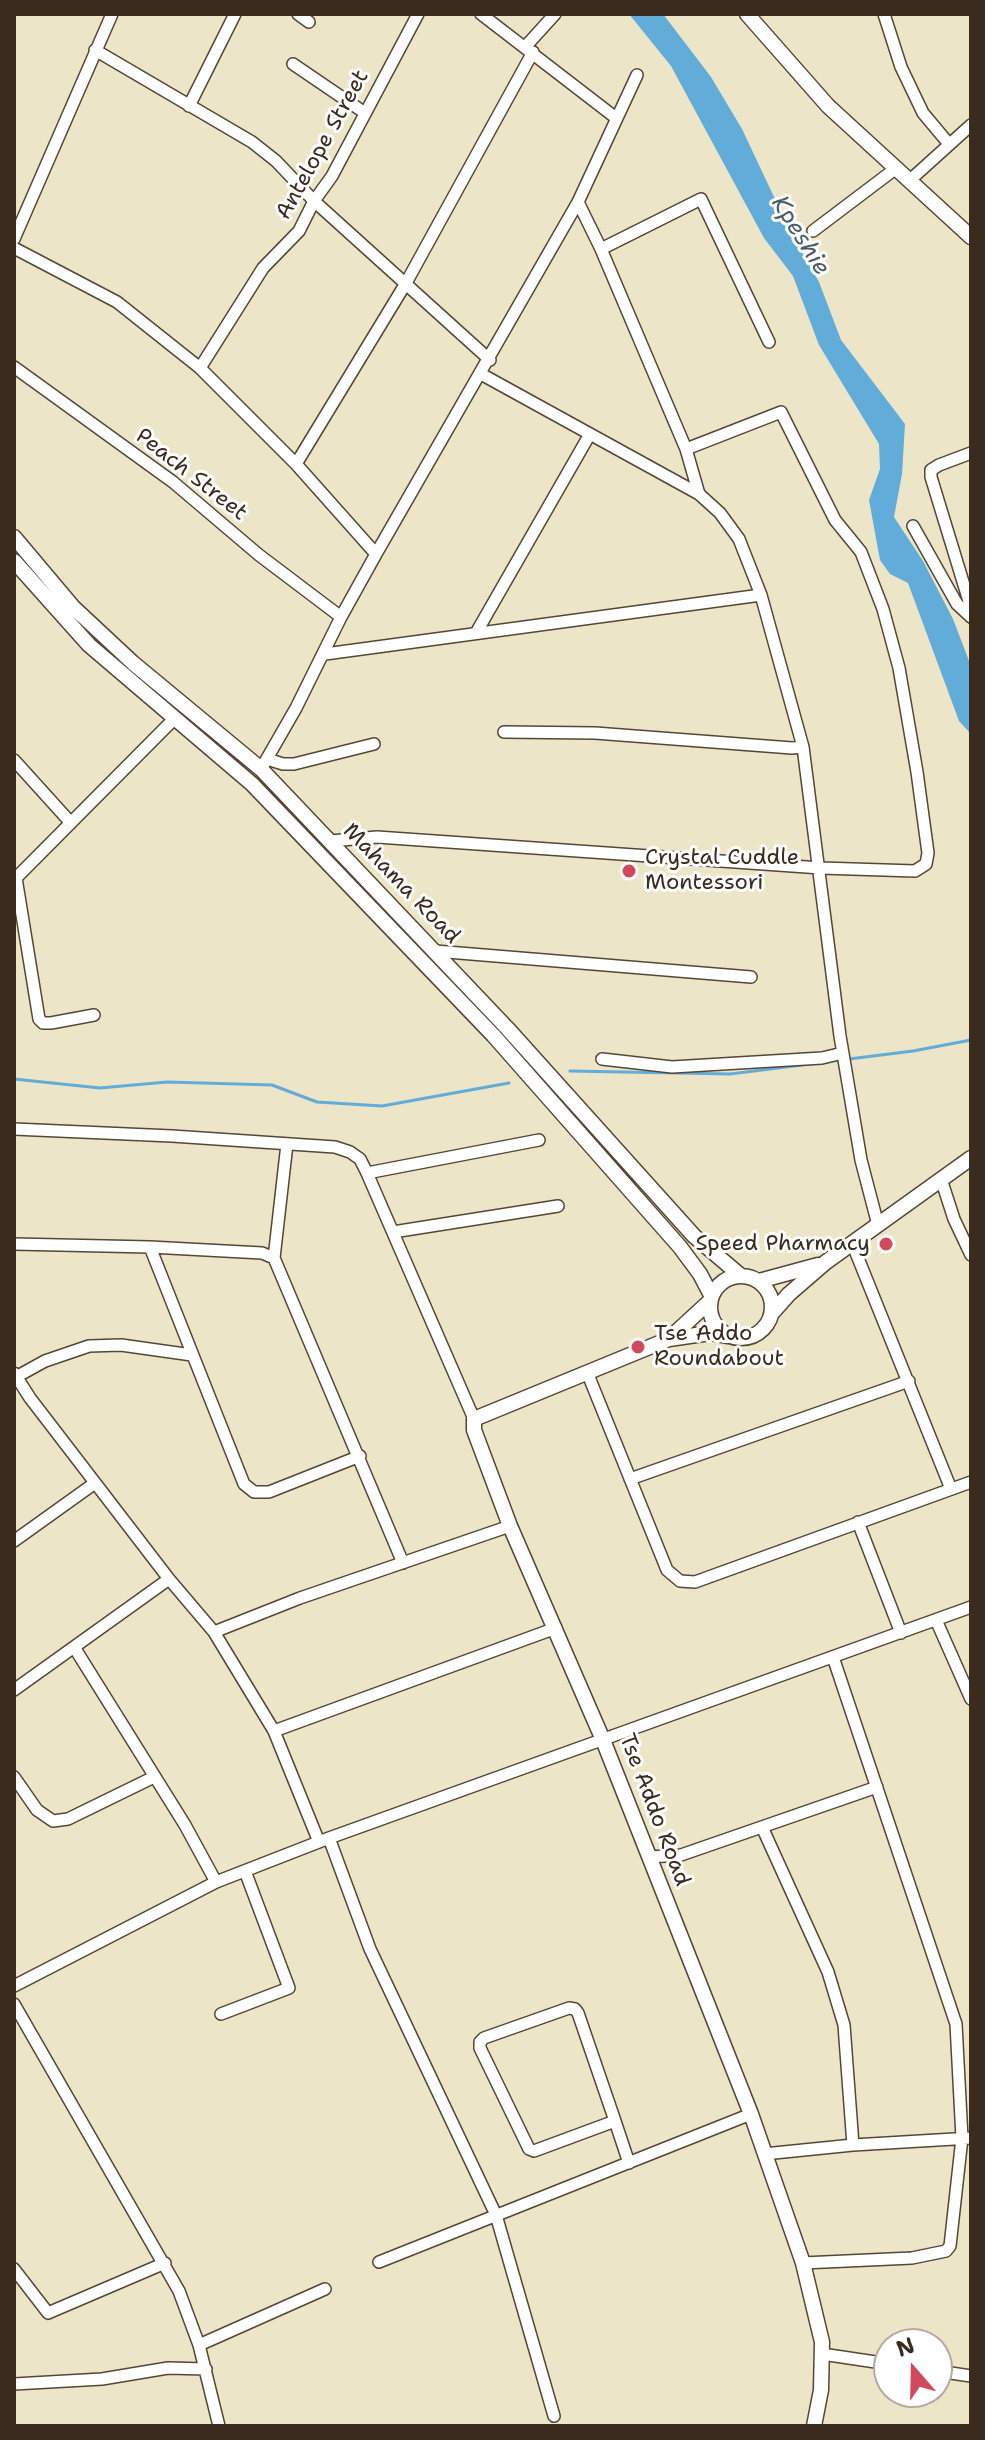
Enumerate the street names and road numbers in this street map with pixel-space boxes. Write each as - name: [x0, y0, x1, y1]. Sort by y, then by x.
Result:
- street label: Antelope Street: [271, 66, 375, 224]
- street label: Peach Street: [130, 423, 252, 527]
- street label: Mahama Road: [337, 818, 465, 950]
- street label: Tse Addo Road: [613, 1730, 695, 1890]

